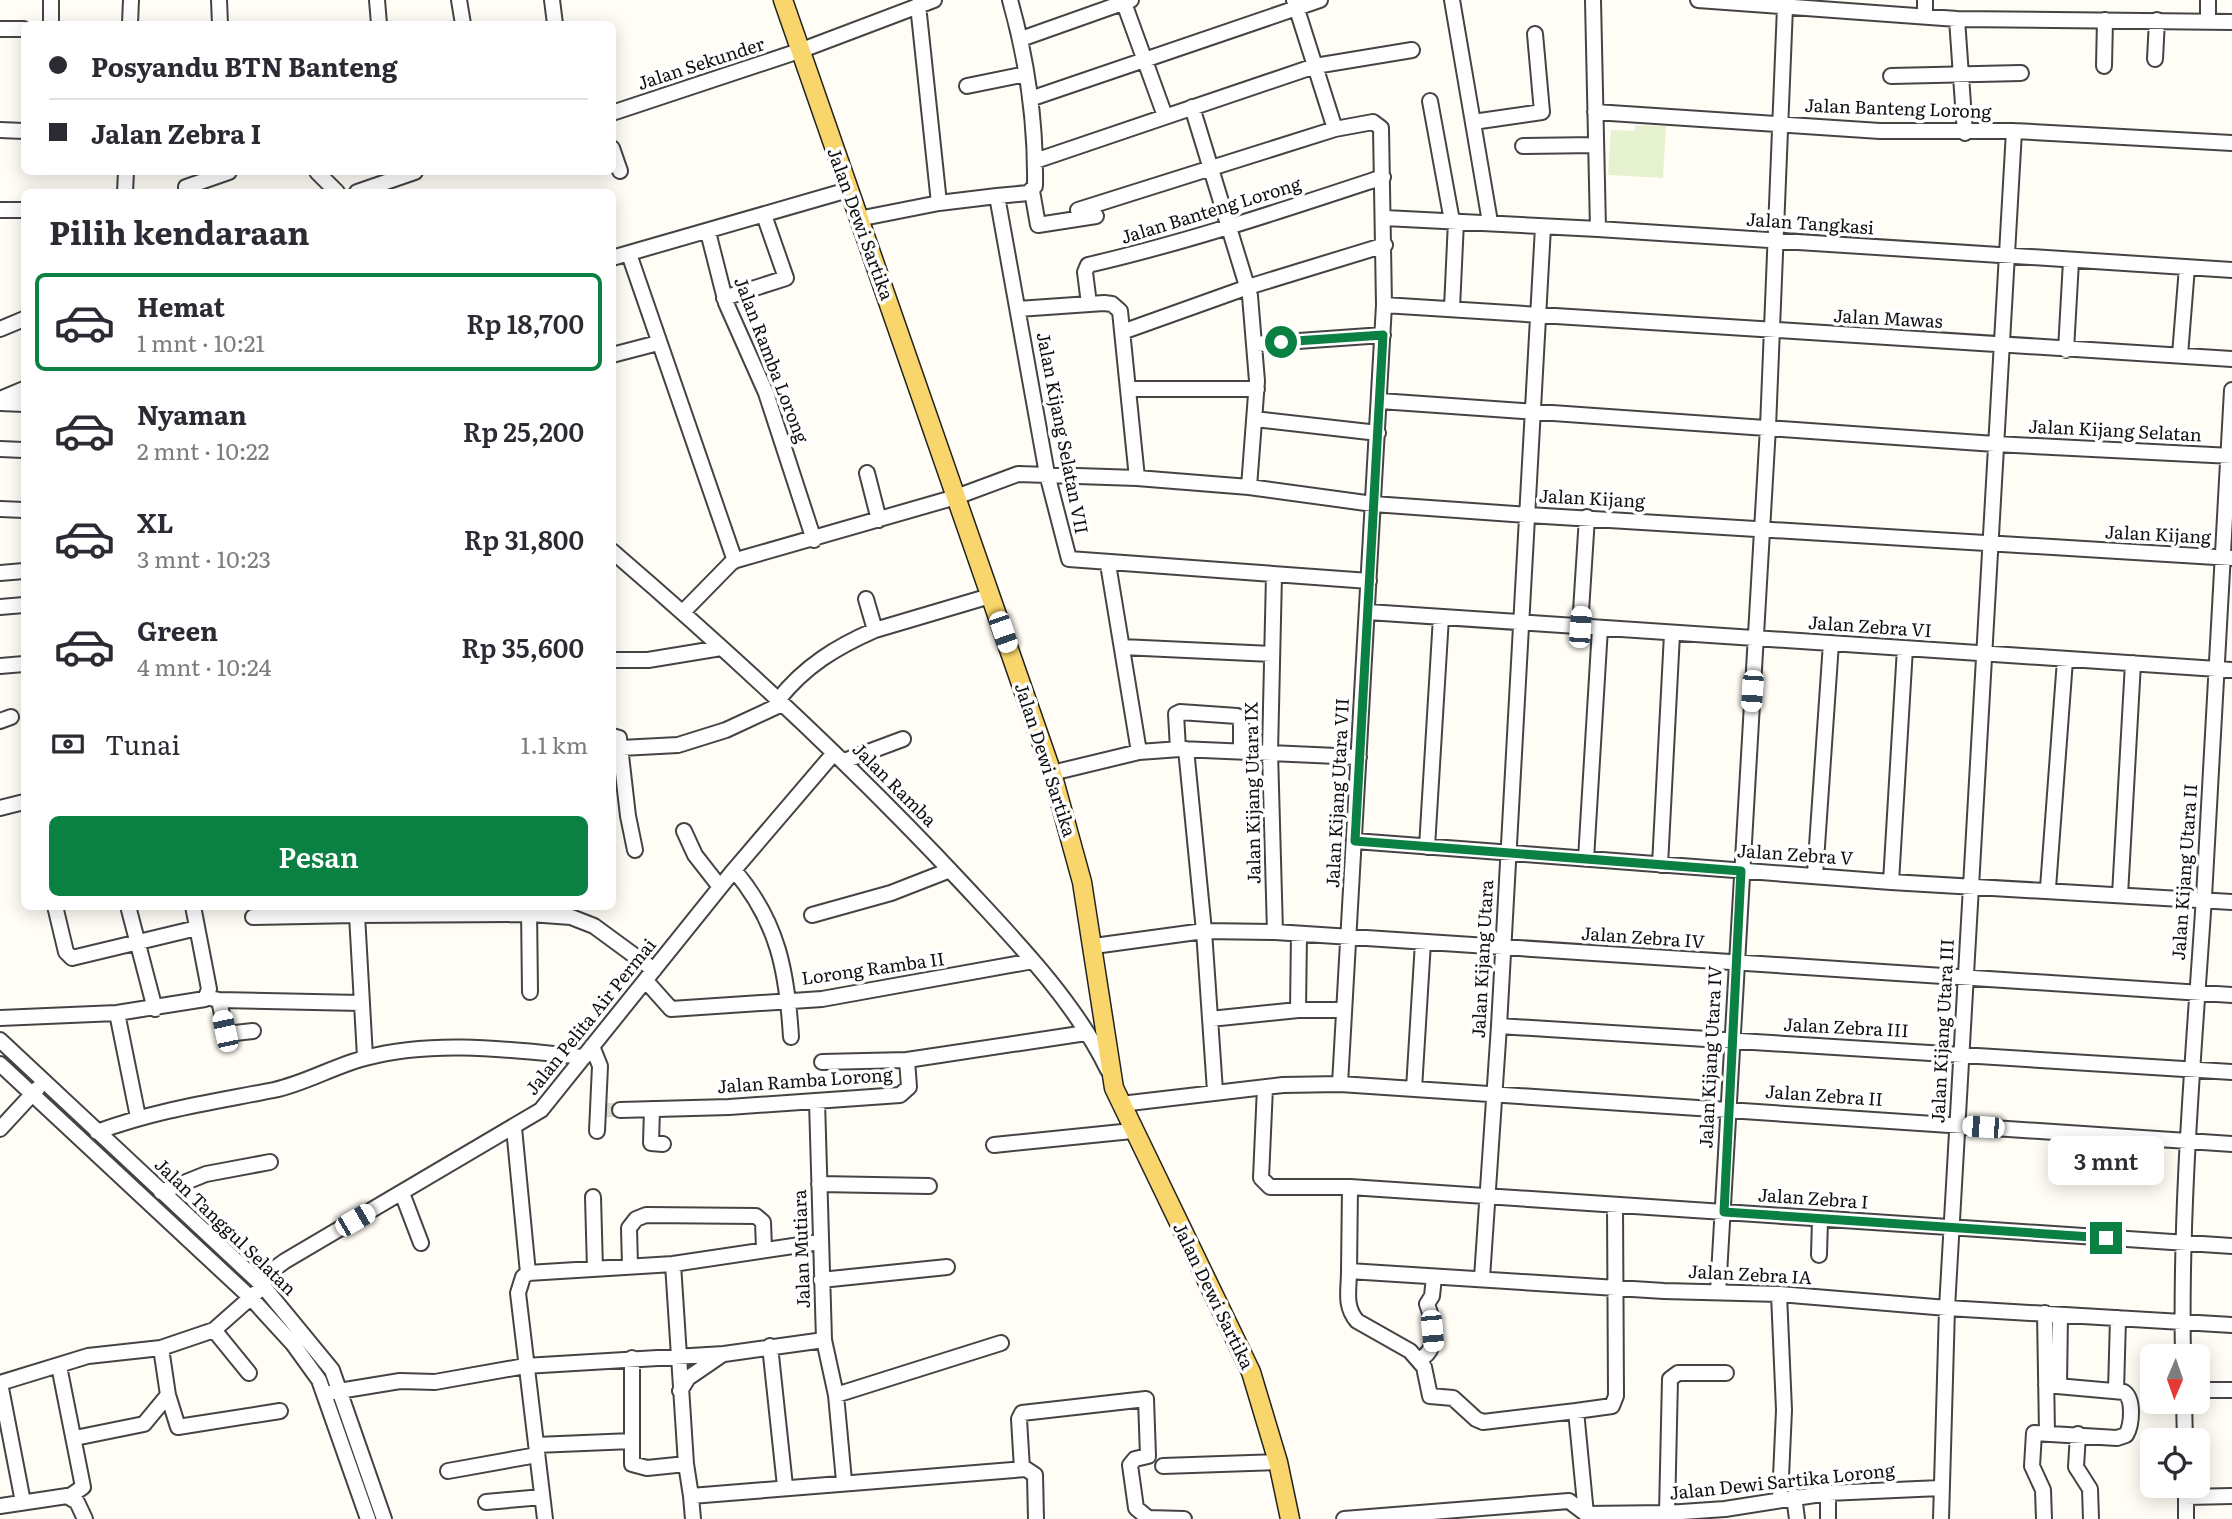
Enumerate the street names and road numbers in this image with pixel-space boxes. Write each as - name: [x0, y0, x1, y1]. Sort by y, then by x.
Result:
- street label: Jalan Sekunder: [633, 29, 768, 96]
- street label: Jalan Banteng Lorong: [1804, 91, 1993, 124]
- street label: Jalan Dewi Sartika: [821, 143, 902, 304]
- street label: Jalan Banteng Lorong: [1117, 169, 1305, 250]
- street label: Jalan Tangkasi: [1745, 205, 1875, 240]
- street label: Jalan Ramba Lorong: [728, 272, 817, 447]
- street label: Jalan Mawas: [1833, 301, 1944, 334]
- street label: Jalan Kijang Selatan VII: [1031, 329, 1096, 536]
- street label: Jalan Kijang Selatan: [2028, 411, 2203, 448]
- street label: Jalan Kijang: [1538, 481, 1647, 514]
- street label: Jalan Kijang: [2104, 517, 2213, 550]
- street label: Jalan Zebra VI: [1807, 608, 1933, 643]
- street label: Jalan Dewi Sartika: [1009, 679, 1084, 840]
- street label: Jalan Kijang Utara VII: [1318, 697, 1355, 889]
- street label: Jalan Kijang Utara IX: [1236, 701, 1267, 884]
- street label: Jalan Ramba: [847, 736, 944, 833]
- street label: Jalan Kijang Utara II: [2164, 783, 2203, 961]
- street label: Jalan Zebra V: [1736, 836, 1854, 871]
- street label: Jalan Kijang Utara: [1464, 879, 1499, 1039]
- street label: Jalan Zebra IV: [1580, 919, 1706, 954]
- street label: Jalan Pelita Air Permai: [518, 932, 662, 1100]
- street label: Jalan Kijang Utara III: [1923, 938, 1960, 1124]
- street label: Lorong Ramba II: [799, 944, 946, 991]
- street label: Jalan Kijang Utara IV: [1691, 965, 1728, 1149]
- street label: Jalan Zebra III: [1783, 1010, 1909, 1043]
- street label: Jalan Ramba Lorong: [716, 1060, 895, 1099]
- street label: Jalan Zebra II: [1764, 1077, 1884, 1112]
- street label: Jalan Tanggul Selatan: [149, 1151, 303, 1301]
- street label: Jalan Zebra I: [1757, 1180, 1869, 1215]
- street label: Jalan Mutiara: [785, 1189, 816, 1309]
- street label: Jalan Dewi Sartika: [1167, 1217, 1262, 1374]
- street label: Jalan Zebra IA: [1688, 1257, 1813, 1290]
- street label: Jalan Dewi Sartika Lorong: [1668, 1455, 1897, 1506]

